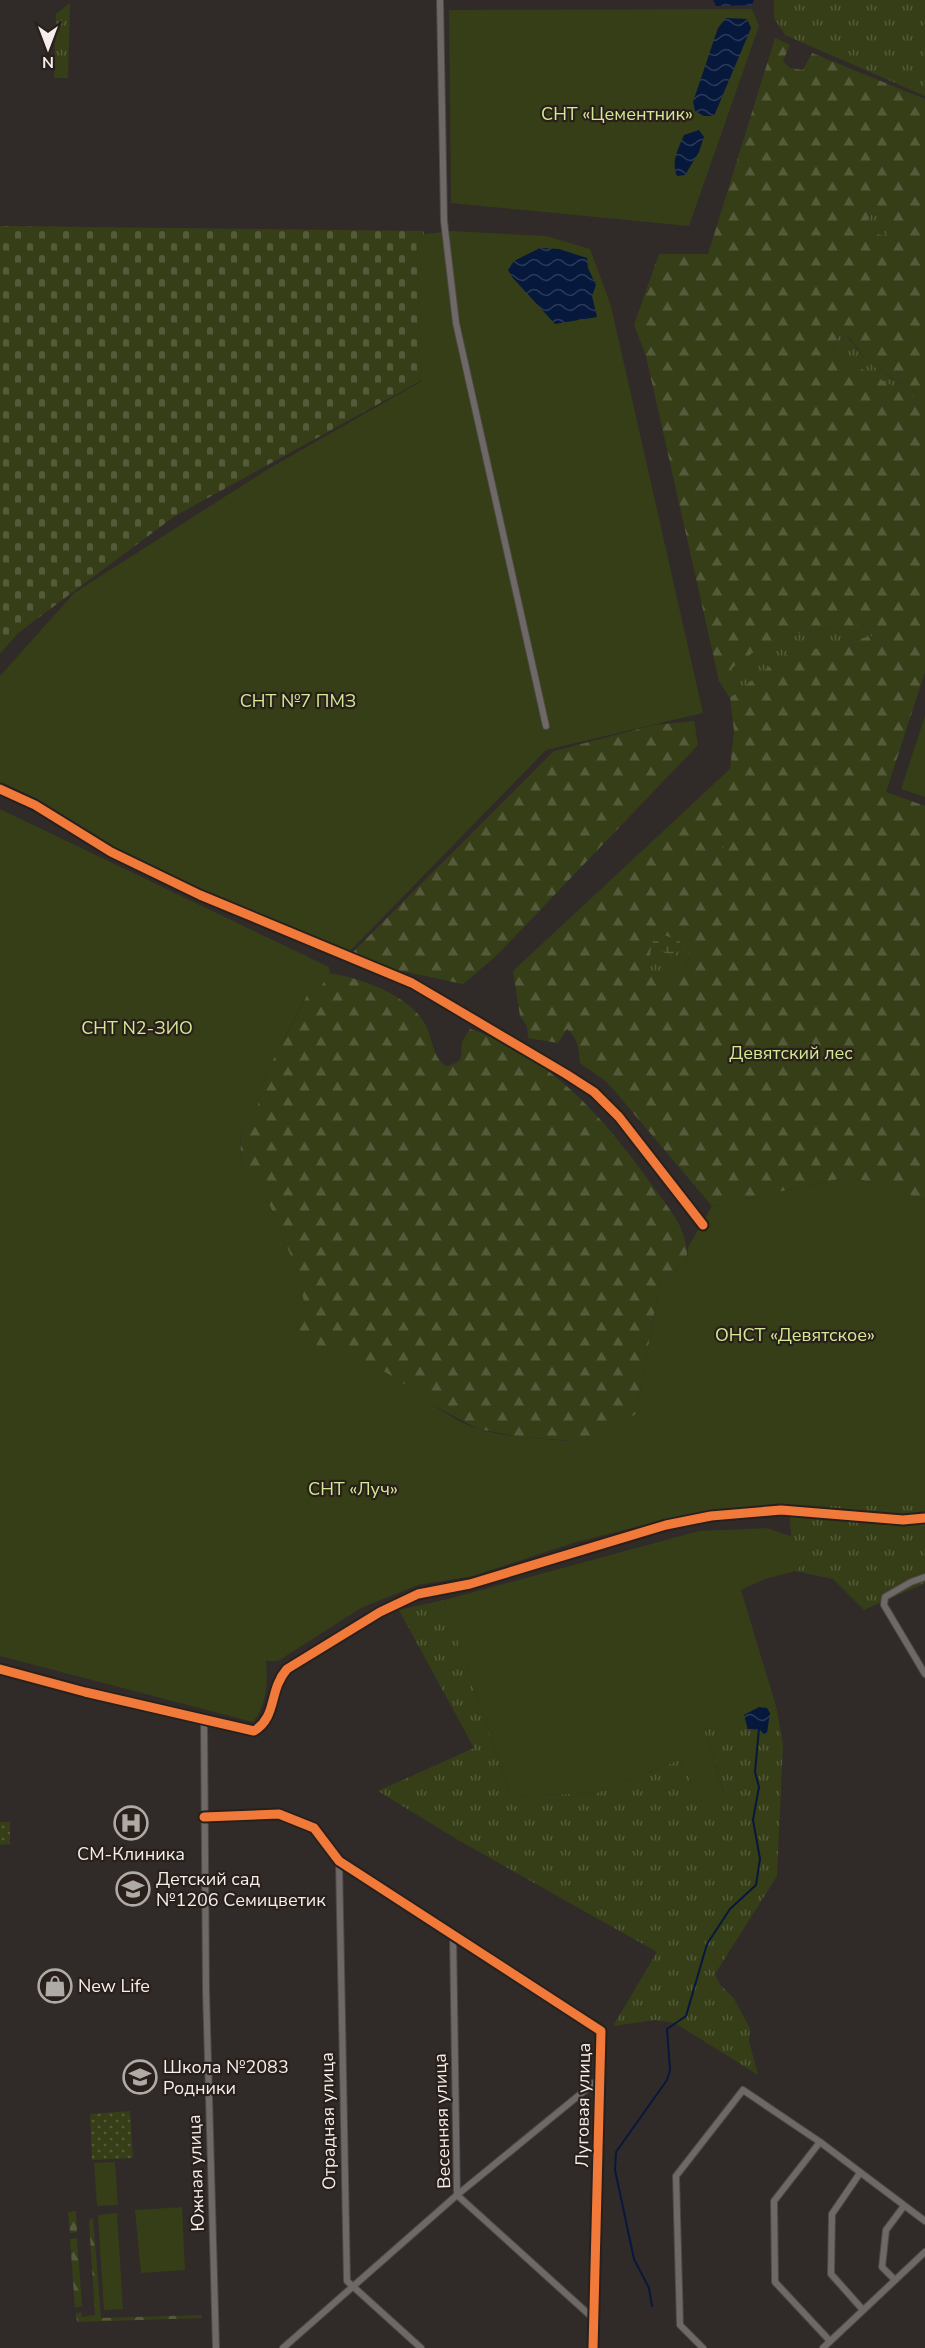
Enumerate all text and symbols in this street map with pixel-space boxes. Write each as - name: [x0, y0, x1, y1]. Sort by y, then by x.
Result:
- north arrow: [18, 18, 78, 78]
- text: N: [42, 51, 54, 73]
- park label: СНТ «Цементник»: [541, 102, 693, 126]
- park label: СНТ №7 ПМЗ: [240, 689, 356, 713]
- park label: СНТ N2-ЗИО: [81, 1016, 193, 1040]
- park label: Девятский лес: [729, 1041, 853, 1065]
- park label: ОНСТ «Девятское»: [715, 1323, 875, 1347]
- park label: СНТ «Луч»: [308, 1477, 398, 1501]
- hospital icon: СМ-Клиника: [113, 1805, 149, 1841]
- place label: СМ-Клиника: [77, 1842, 185, 1866]
- place label: Детский сад №1206 Семицветик: [156, 1867, 326, 1912]
- school or university icon: Детский сад №1206 Семицветик: [115, 1871, 151, 1907]
- shop icon: New Life: [37, 1968, 73, 2004]
- place label: New Life: [78, 1974, 150, 1998]
- street label: Луговая улица: [570, 2042, 596, 2168]
- street label: Отрадная улица: [315, 2052, 341, 2190]
- street label: Весенняя улица: [428, 2053, 456, 2189]
- place label: Школа №2083 Родники: [163, 2055, 289, 2100]
- school or university icon: Школа №2083 Родники: [122, 2059, 158, 2095]
- street label: Южная улица: [182, 2114, 210, 2232]

